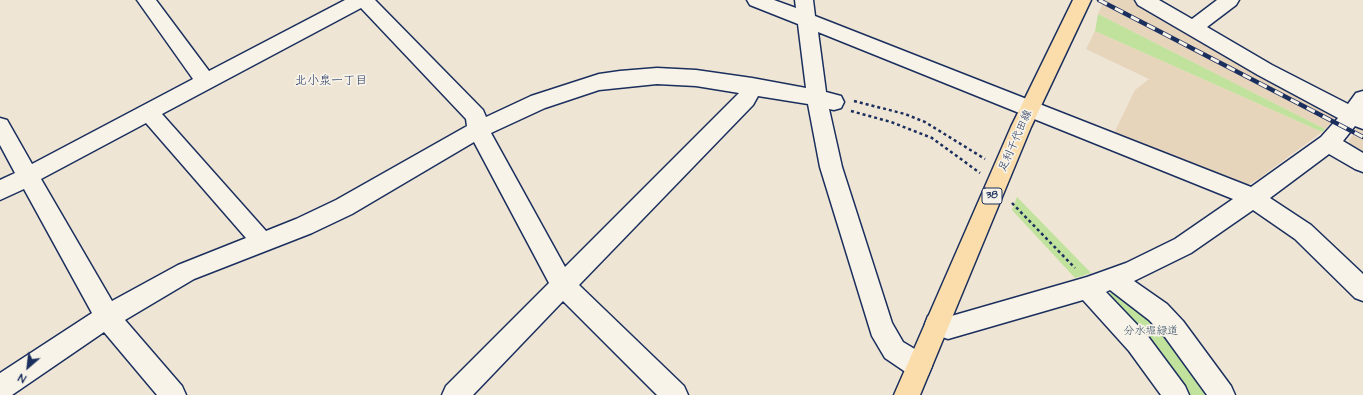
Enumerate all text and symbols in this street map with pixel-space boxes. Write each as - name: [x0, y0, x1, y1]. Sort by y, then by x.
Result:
- district label: 北小泉一丁目: [295, 74, 367, 88]
- street label: 足利千代田線: [997, 108, 1035, 174]
- road number: 38: [982, 188, 1002, 204]
- park label: 分水堀緑道: [1124, 325, 1178, 339]
- north arrow: [8, 347, 48, 387]
- text: N: [16, 370, 29, 386]

